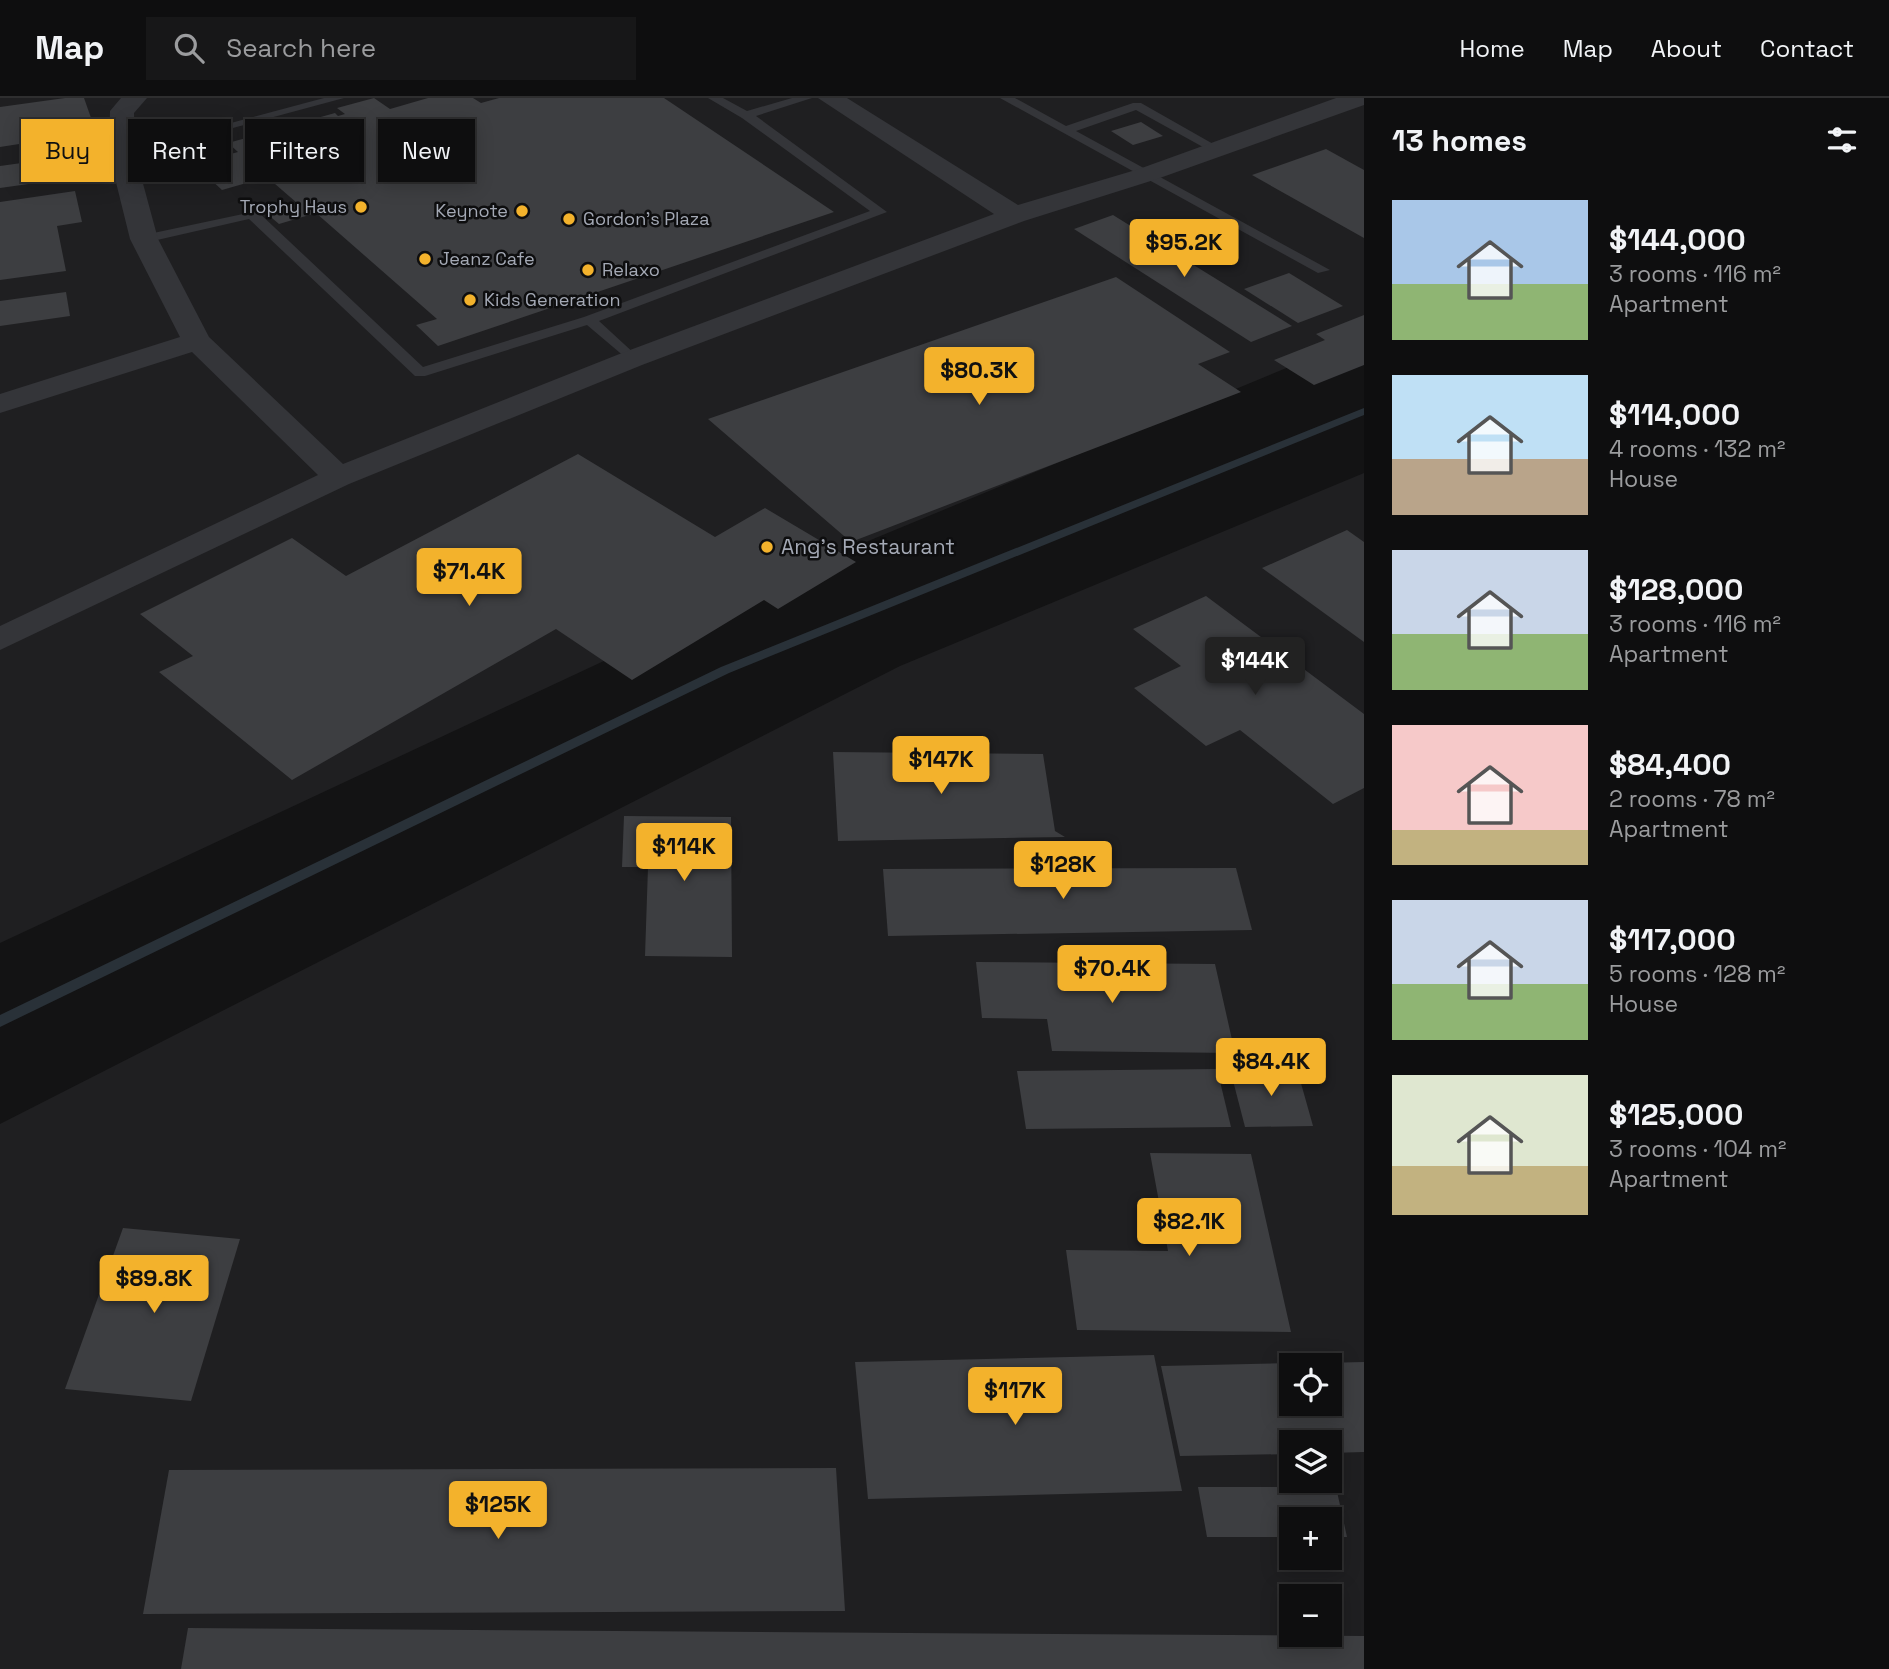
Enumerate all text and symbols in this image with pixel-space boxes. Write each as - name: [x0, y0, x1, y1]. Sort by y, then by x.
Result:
- search box: [146, 17, 636, 80]
- text: Map: [35, 27, 104, 69]
- icon: search: [170, 29, 208, 67]
- text: Search here: [226, 31, 376, 65]
- text: Home: [1459, 33, 1525, 64]
- text: Map: [1563, 33, 1613, 64]
- text: About: [1651, 33, 1722, 64]
- text: Contact: [1760, 33, 1854, 64]
- chip: Buy: [21, 119, 114, 182]
- chip: Rent: [128, 119, 231, 182]
- chip: Filters: [245, 119, 364, 182]
- chip: New: [378, 119, 475, 182]
- text: 13 homes: [1392, 121, 1527, 160]
- icon: filters: [1823, 121, 1861, 159]
- place label: Trophy Haus: [240, 195, 347, 218]
- marker: Trophy Haus: [353, 199, 369, 215]
- place label: Keynote: [435, 199, 508, 222]
- marker: Keynote: [514, 203, 530, 219]
- place label: Gordon's Plaza: [583, 207, 710, 230]
- marker: Gordon's Plaza: [561, 211, 577, 227]
- pin: $95.2K: [1127, 220, 1241, 279]
- text: $144,000: [1609, 220, 1746, 259]
- text: $95.2K: [1146, 227, 1222, 257]
- icon: home: [1448, 228, 1532, 312]
- place label: Jeanz Cafe: [439, 247, 535, 270]
- marker: Jeanz Cafe: [417, 251, 433, 267]
- place label: Relaxo: [602, 258, 660, 281]
- text: 3 rooms · 116 m²: [1609, 259, 1781, 289]
- marker: Relaxo: [580, 262, 596, 278]
- place label: Kids Generation: [484, 288, 620, 311]
- text: Apartment: [1609, 289, 1729, 319]
- marker: Kids Generation: [462, 292, 478, 308]
- pin: $80.3K: [922, 348, 1036, 407]
- text: $80.3K: [940, 355, 1018, 385]
- text: $114,000: [1609, 395, 1740, 434]
- icon: home: [1448, 403, 1532, 487]
- text: 4 rooms · 132 m²: [1609, 434, 1785, 464]
- text: House: [1609, 464, 1678, 494]
- place label: Ang's Restaurant: [781, 533, 955, 560]
- marker: Ang's Restaurant: [759, 539, 775, 555]
- pin: $71.4K: [412, 548, 526, 608]
- text: $71.4K: [433, 556, 505, 586]
- text: $128,000: [1609, 570, 1743, 609]
- icon: home: [1448, 578, 1532, 662]
- text: 3 rooms · 116 m²: [1609, 609, 1781, 639]
- pin: $144K: [1206, 638, 1304, 697]
- text: Apartment: [1609, 639, 1729, 669]
- text: $144K: [1221, 645, 1289, 675]
- pin: $147K: [892, 736, 990, 796]
- text: $147K: [908, 744, 974, 774]
- text: $84,400: [1609, 745, 1731, 784]
- icon: home: [1448, 753, 1532, 837]
- text: 2 rooms · 78 m²: [1609, 784, 1775, 814]
- text: Apartment: [1609, 814, 1729, 844]
- pin: $114K: [635, 824, 733, 883]
- text: $114K: [652, 831, 716, 861]
- pin: $128K: [1014, 842, 1112, 901]
- text: $128K: [1030, 849, 1096, 879]
- text: $117,000: [1609, 920, 1736, 959]
- icon: home: [1448, 928, 1532, 1012]
- pin: $70.4K: [1055, 946, 1169, 1005]
- text: $70.4K: [1073, 953, 1151, 983]
- text: 5 rooms · 128 m²: [1609, 959, 1785, 989]
- text: House: [1609, 989, 1678, 1019]
- pin: $84.4K: [1214, 1038, 1328, 1098]
- text: $84.4K: [1232, 1046, 1310, 1076]
- text: $125,000: [1609, 1095, 1743, 1134]
- icon: home: [1448, 1103, 1532, 1187]
- text: 3 rooms · 104 m²: [1609, 1134, 1786, 1164]
- text: Apartment: [1609, 1164, 1729, 1194]
- pin: $82.1K: [1132, 1198, 1246, 1258]
- text: $82.1K: [1153, 1206, 1225, 1236]
- pin: $89.8K: [97, 1256, 211, 1315]
- text: $89.8K: [116, 1263, 192, 1293]
- map controls: [1279, 1353, 1342, 1647]
- button: locate: [1279, 1353, 1342, 1416]
- pin: $117K: [966, 1368, 1064, 1427]
- text: $117K: [984, 1375, 1046, 1405]
- button: layers: [1279, 1430, 1342, 1493]
- pin: $125K: [449, 1482, 547, 1541]
- text: $125K: [465, 1489, 531, 1519]
- button: +: [1279, 1507, 1342, 1570]
- button: −: [1279, 1584, 1342, 1647]

